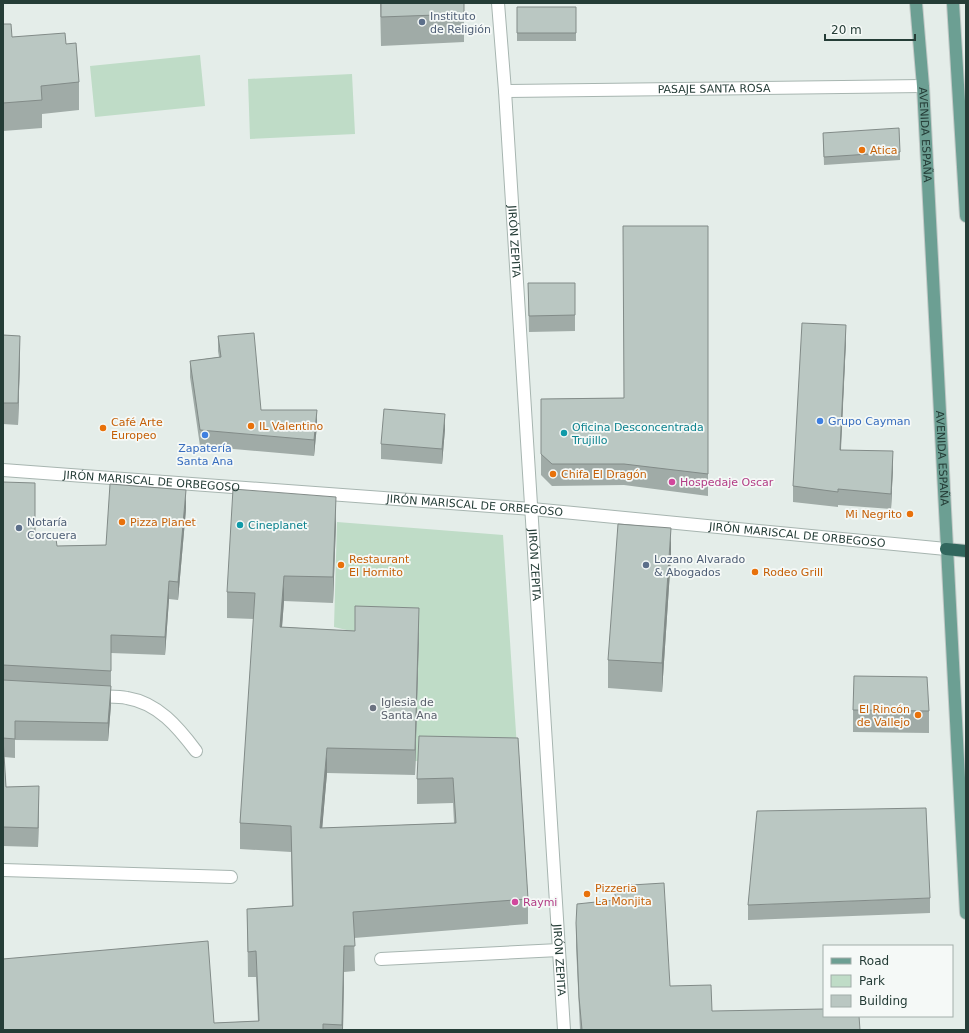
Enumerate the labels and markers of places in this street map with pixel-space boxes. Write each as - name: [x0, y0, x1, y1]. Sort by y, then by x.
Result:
- place label: Instituto de Religión: [430, 10, 491, 36]
- marker: Instituto de Religión: [417, 17, 427, 27]
- place label: Atica: [870, 144, 898, 157]
- marker: Atica: [857, 145, 867, 155]
- place label: Grupo Cayman: [828, 415, 911, 428]
- place label: Café Arte Europeo: [111, 416, 163, 442]
- marker: Grupo Cayman: [815, 416, 825, 426]
- place label: IL Valentino: [259, 420, 323, 433]
- marker: IL Valentino: [246, 421, 256, 431]
- place label: Oficina Desconcentrada Trujillo: [571, 421, 704, 447]
- marker: Café Arte Europeo: [98, 423, 108, 433]
- marker: Oficina Desconcentrada Trujillo: [559, 428, 569, 438]
- marker: Zapatería Santa Ana: [200, 430, 210, 440]
- place label: Zapatería Santa Ana: [177, 442, 233, 468]
- place label: Chifa El Dragón: [561, 468, 647, 481]
- marker: Chifa El Dragón: [548, 469, 558, 479]
- place label: Hospedaje Oscar: [680, 476, 774, 489]
- marker: Hospedaje Oscar: [667, 477, 677, 487]
- place label: Mi Negrito: [845, 508, 902, 521]
- marker: Mi Negrito: [905, 509, 915, 519]
- place label: Notaría Corcuera: [27, 516, 77, 542]
- place label: Pizza Planet: [130, 516, 196, 529]
- marker: Pizza Planet: [117, 517, 127, 527]
- place label: Cineplanet: [248, 519, 308, 532]
- marker: Cineplanet: [235, 520, 245, 530]
- marker: Notaría Corcuera: [14, 523, 24, 533]
- place label: Restaurant El Hornito: [349, 553, 410, 579]
- place label: Lozano Alvarado & Abogados: [654, 553, 745, 579]
- marker: Restaurant El Hornito: [336, 560, 346, 570]
- marker: Lozano Alvarado & Abogados: [641, 560, 651, 570]
- place label: Rodeo Grill: [763, 566, 823, 579]
- marker: Rodeo Grill: [750, 567, 760, 577]
- place label: Iglesia de Santa Ana: [381, 696, 437, 722]
- marker: Iglesia de Santa Ana: [368, 703, 378, 713]
- place label: El Rincón de Vallejo: [857, 703, 910, 729]
- marker: El Rincón de Vallejo: [913, 710, 923, 720]
- place label: Pizzeria La Monjita: [595, 882, 652, 908]
- marker: Pizzeria La Monjita: [582, 889, 592, 899]
- place label: Raymi: [523, 896, 557, 909]
- marker: Raymi: [510, 897, 520, 907]

